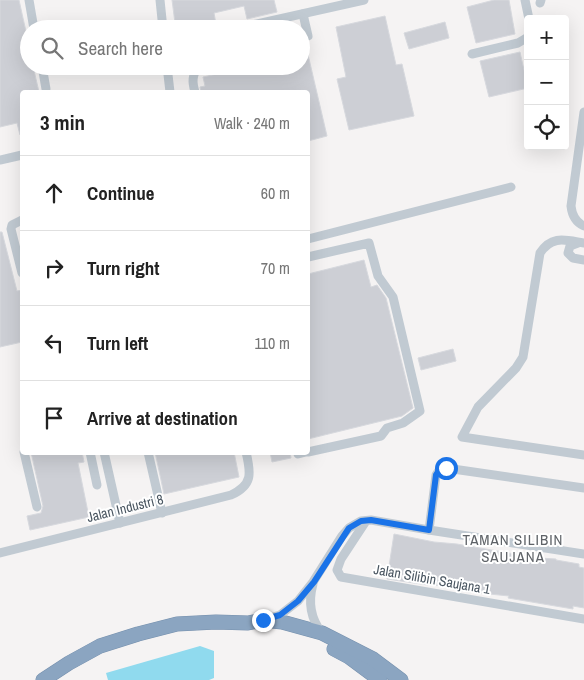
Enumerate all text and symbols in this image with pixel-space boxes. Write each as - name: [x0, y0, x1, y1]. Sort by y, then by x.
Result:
- map controls: [524, 15, 569, 150]
- button: +: [524, 15, 569, 60]
- search box: [20, 20, 310, 75]
- icon: search: [38, 34, 66, 62]
- text: Search here: [78, 35, 163, 61]
- button: −: [524, 60, 569, 105]
- button: locate: [524, 105, 569, 150]
- text: 3 min: [40, 108, 85, 137]
- text: Walk · 240 m: [214, 112, 290, 134]
- icon: ahead: [40, 179, 68, 207]
- text: Continue: [87, 180, 155, 206]
- text: 60 m: [261, 182, 290, 204]
- icon: right: [40, 254, 68, 282]
- text: Turn right: [87, 255, 159, 281]
- text: 70 m: [261, 257, 290, 279]
- icon: left: [40, 329, 68, 357]
- text: Turn left: [87, 330, 148, 356]
- text: 110 m: [254, 332, 290, 354]
- icon: arrive: [40, 404, 68, 432]
- text: Arrive at destination: [87, 405, 238, 431]
- route start: [435, 457, 458, 480]
- street label: Jalan Industri 8: [85, 490, 165, 526]
- district label: TAMAN SILIBIN SAUJANA: [463, 529, 563, 567]
- street label: Jalan Silibin Saujana 1: [372, 560, 492, 598]
- route end: [252, 609, 275, 632]

